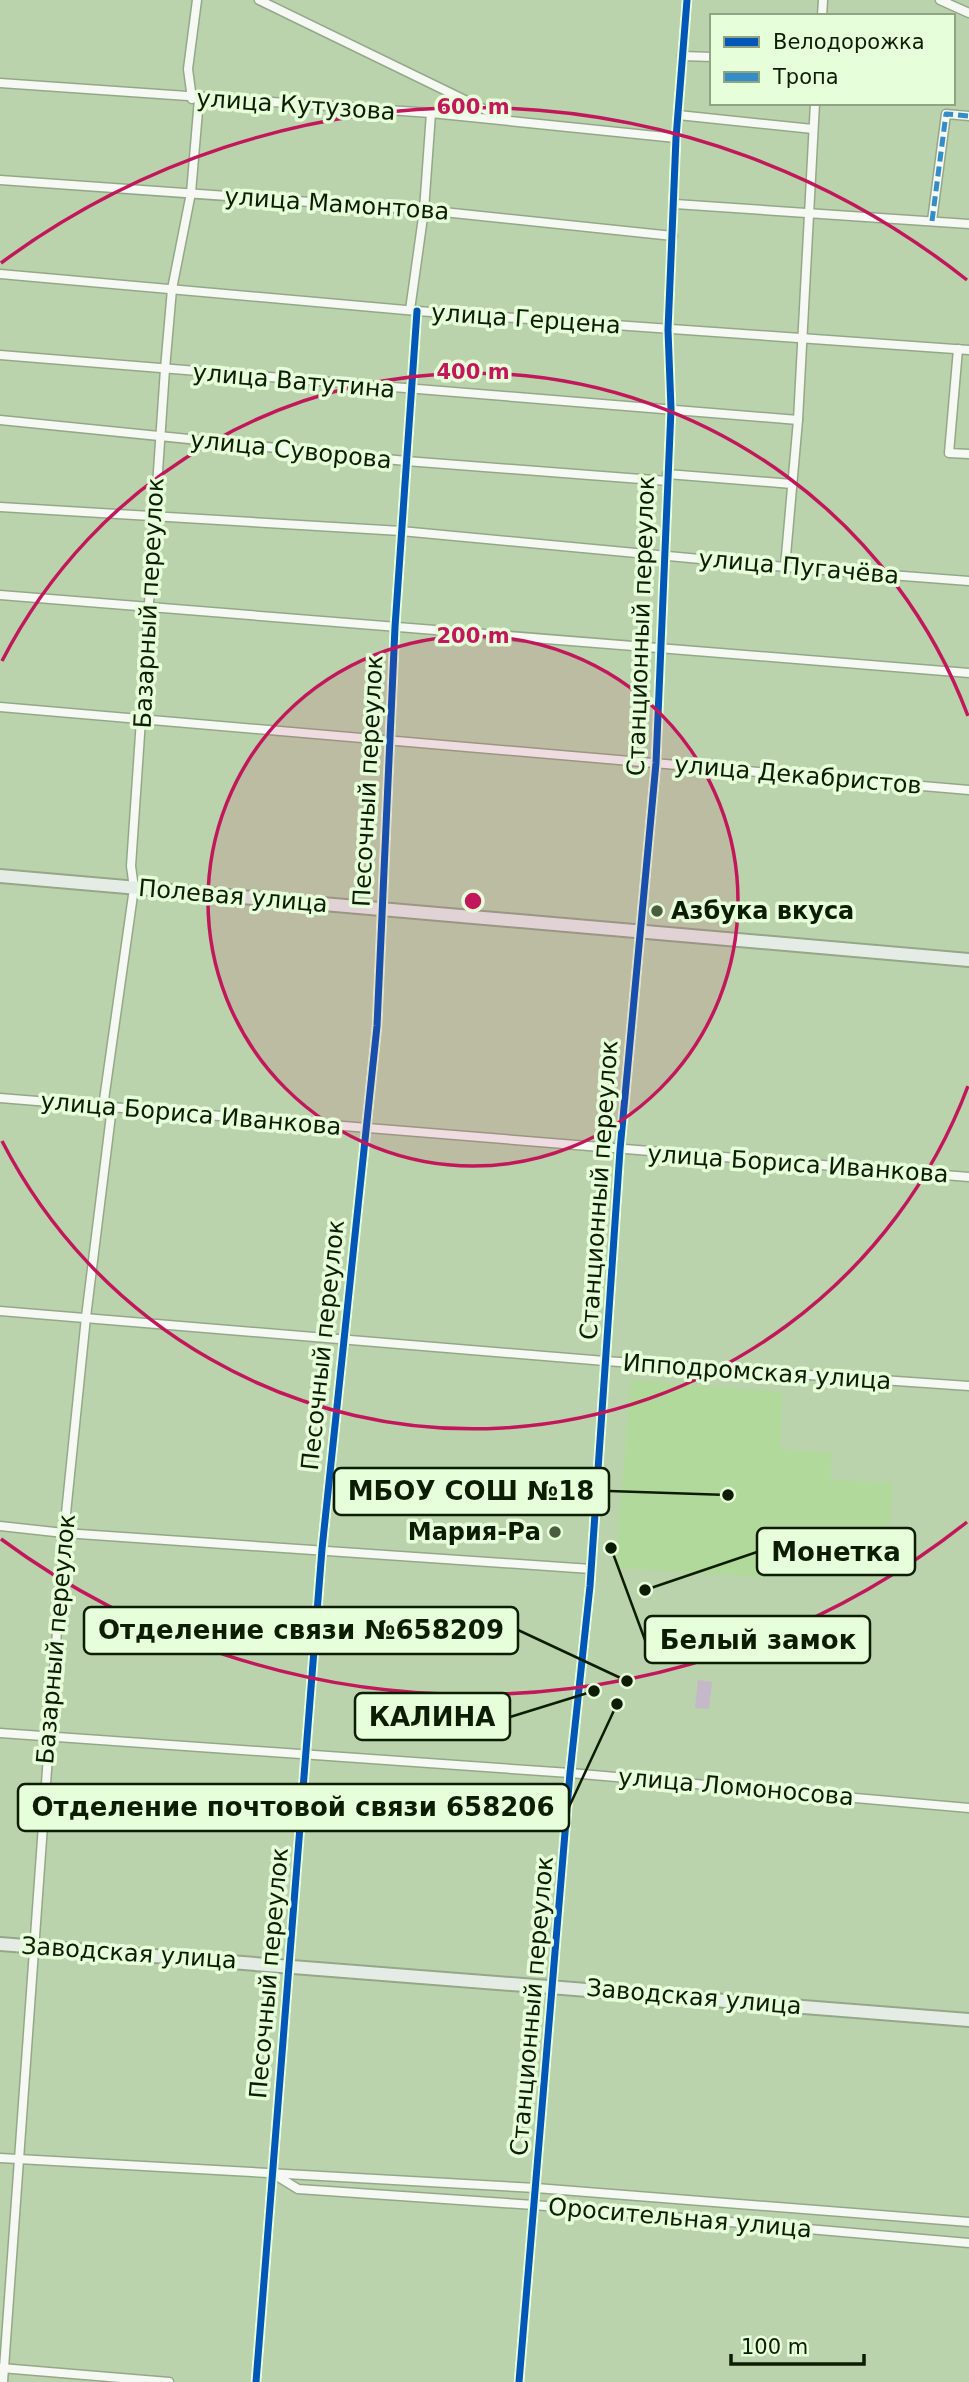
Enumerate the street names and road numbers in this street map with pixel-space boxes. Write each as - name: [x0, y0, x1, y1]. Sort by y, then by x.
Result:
- street label: улица Кутузова: [195, 84, 397, 126]
- street label: улица Мамонтова: [224, 182, 450, 226]
- street label: улица Герцена: [430, 298, 622, 340]
- street label: улица Ватутина: [192, 358, 396, 404]
- street label: улица Суворова: [189, 425, 393, 475]
- street label: Станционный переулок: [622, 475, 660, 777]
- street label: Базарный переулок: [128, 477, 170, 729]
- street label: улица Пугачёва: [698, 544, 900, 590]
- street label: Песочный переулок: [347, 654, 389, 908]
- street label: улица Декабристов: [673, 750, 923, 800]
- street label: Полевая улица: [137, 874, 329, 918]
- street label: Станционный переулок: [575, 1039, 623, 1341]
- street label: улица Бориса Иванкова: [39, 1087, 343, 1141]
- street label: улица Бориса Иванкова: [646, 1140, 950, 1188]
- street label: Песочный переулок: [296, 1218, 350, 1472]
- street label: Ипподромская улица: [622, 1349, 892, 1395]
- street label: Базарный переулок: [31, 1513, 81, 1765]
- street label: улица Ломоносова: [617, 1763, 855, 1811]
- street label: Песочный переулок: [244, 1846, 294, 2100]
- street label: Станционный переулок: [505, 1855, 559, 2157]
- street label: Заводская улица: [20, 1931, 238, 1975]
- street label: Заводская улица: [585, 1974, 803, 2020]
- street label: Оросительная улица: [547, 2193, 813, 2243]

